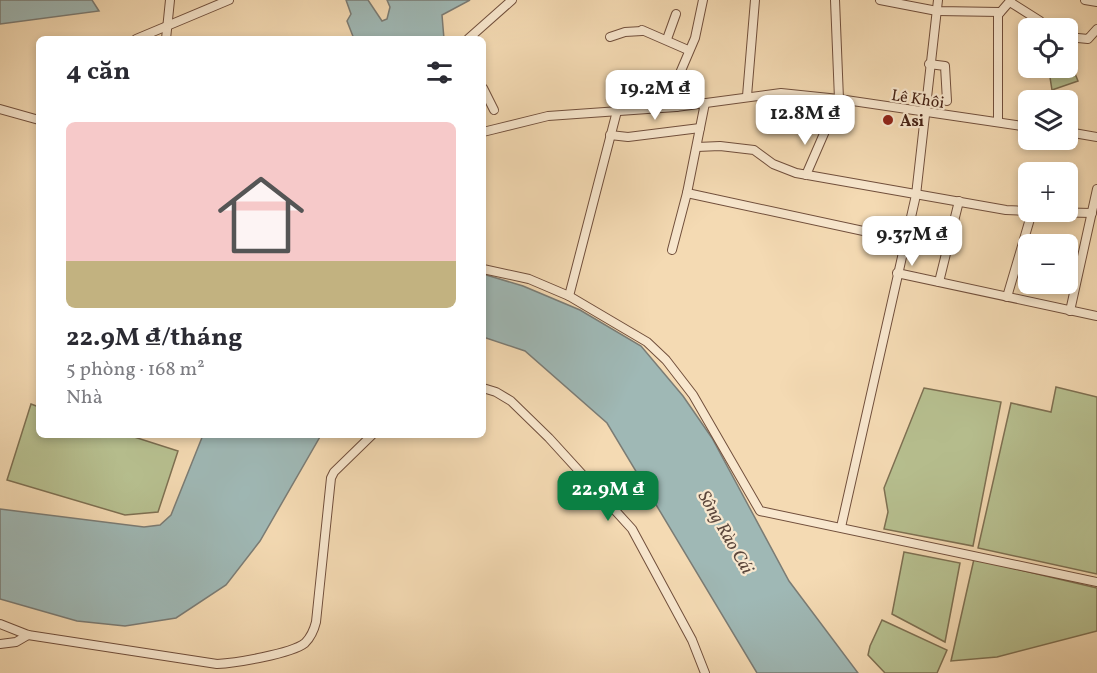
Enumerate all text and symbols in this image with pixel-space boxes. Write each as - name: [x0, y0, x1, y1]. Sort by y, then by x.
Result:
- map controls: [1018, 18, 1078, 294]
- button: locate: [1018, 18, 1078, 78]
- text: 4 căn: [66, 54, 130, 90]
- icon: filters: [423, 56, 456, 89]
- pin: 19.2M ₫: [600, 70, 710, 121]
- text: 19.2M ₫: [620, 75, 690, 103]
- street label: Lê Khôi: [890, 85, 946, 115]
- button: layers: [1018, 90, 1078, 150]
- pin: 12.8M ₫: [750, 95, 860, 146]
- text: 12.8M ₫: [770, 100, 840, 128]
- place label: Asi: [900, 111, 925, 133]
- marker: Asi: [881, 113, 895, 127]
- icon: home: [207, 161, 315, 269]
- button: +: [1018, 162, 1078, 222]
- pin: 9.37M ₫: [857, 216, 967, 267]
- text: 9.37M ₫: [876, 221, 948, 249]
- button: −: [1018, 234, 1078, 294]
- text: 22.9M ₫/tháng: [66, 320, 242, 356]
- text: 5 phòng · 168 m²: [66, 356, 205, 384]
- text: Nhà: [66, 384, 103, 412]
- pin: 22.9M ₫: [553, 471, 663, 522]
- text: 22.9M ₫: [571, 476, 645, 504]
- water label: Sông Rào Cái: [691, 486, 759, 580]

